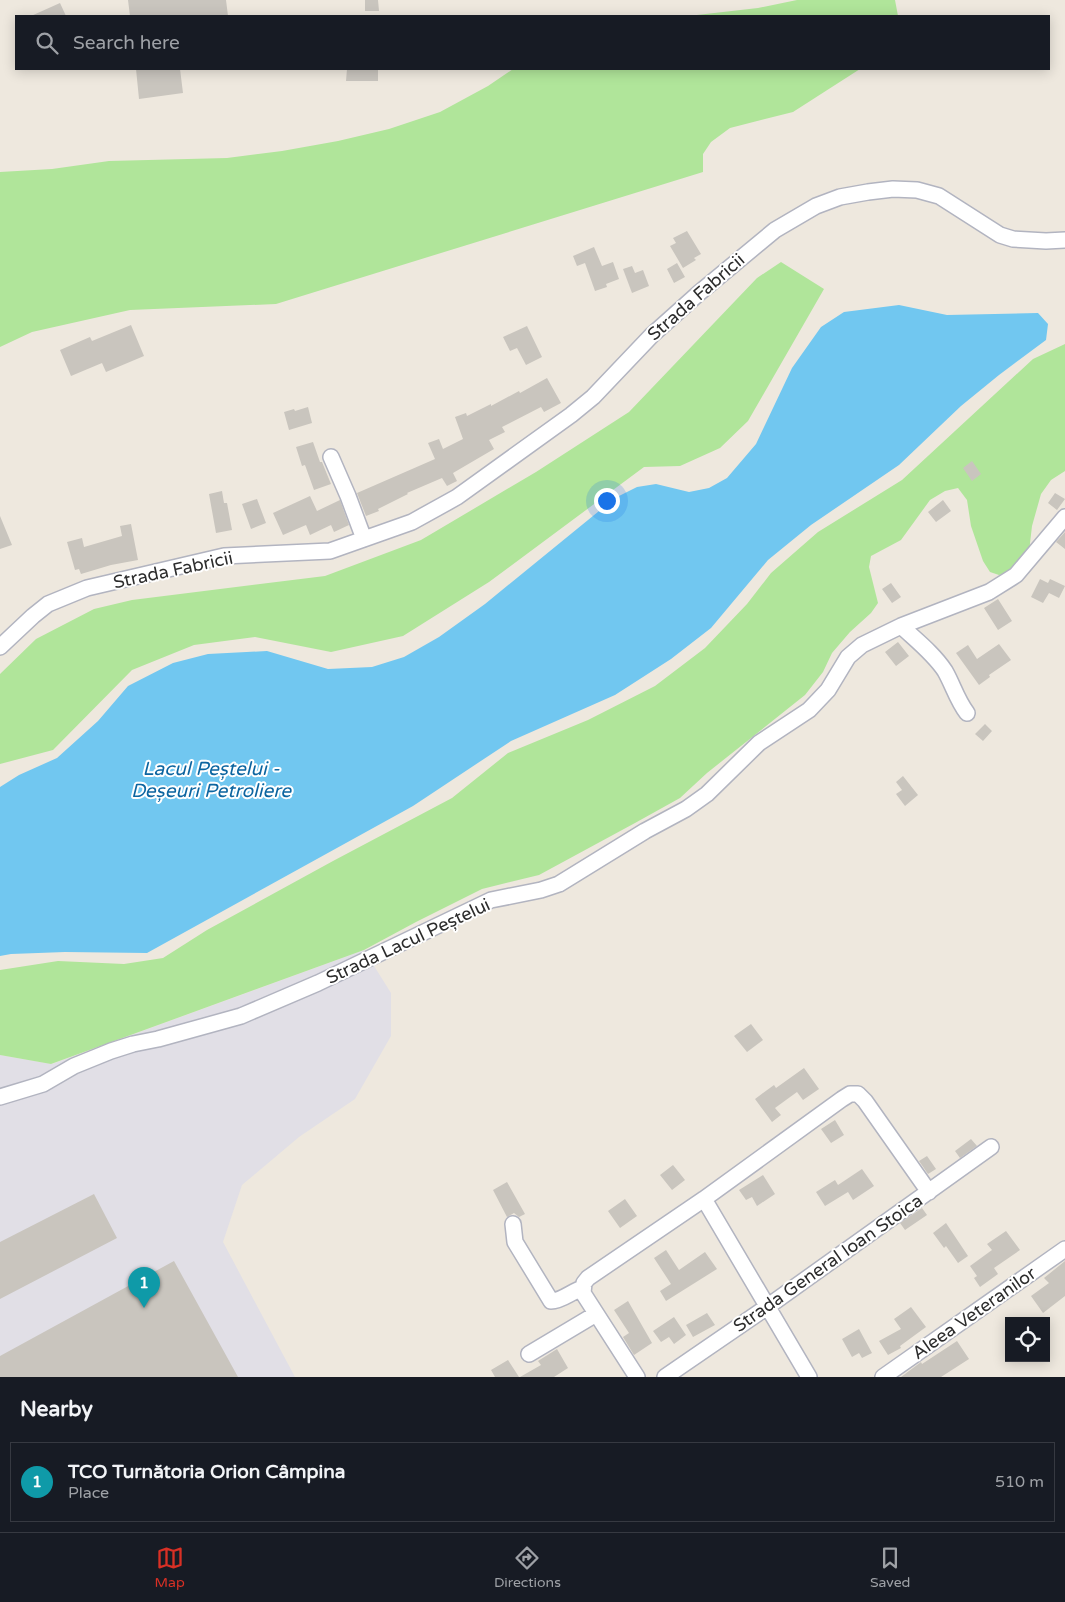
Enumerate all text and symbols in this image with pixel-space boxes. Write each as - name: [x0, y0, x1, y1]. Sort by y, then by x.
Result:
- search box: [15, 15, 1050, 70]
- icon: search: [33, 29, 61, 57]
- text: Search here: [73, 32, 180, 54]
- street label: Strada Fabricii: [643, 249, 749, 345]
- your location: [594, 488, 620, 514]
- street label: Strada Fabricii: [111, 547, 235, 593]
- water label: Lacul Peștelui - Deșeuri Petroliere: [131, 758, 292, 802]
- street label: Strada Lacul Peștelui: [323, 893, 493, 989]
- street label: Strada General Ioan Stoica: [729, 1189, 927, 1337]
- street label: Aleea Veteranilor: [908, 1262, 1040, 1364]
- pin: 1: [128, 1267, 160, 1308]
- map controls: [1005, 1317, 1050, 1362]
- button: locate: [1005, 1317, 1050, 1362]
- text: Nearby: [20, 1397, 93, 1422]
- text: TCO Turnătoria Orion Câmpina: [68, 1461, 346, 1483]
- text: 1: [32, 1472, 42, 1492]
- text: 510 m: [995, 1472, 1044, 1492]
- text: Place: [68, 1483, 109, 1503]
- tab: Map: [155, 1544, 185, 1591]
- tab: Directions: [494, 1544, 561, 1591]
- tab: Saved: [870, 1544, 910, 1591]

